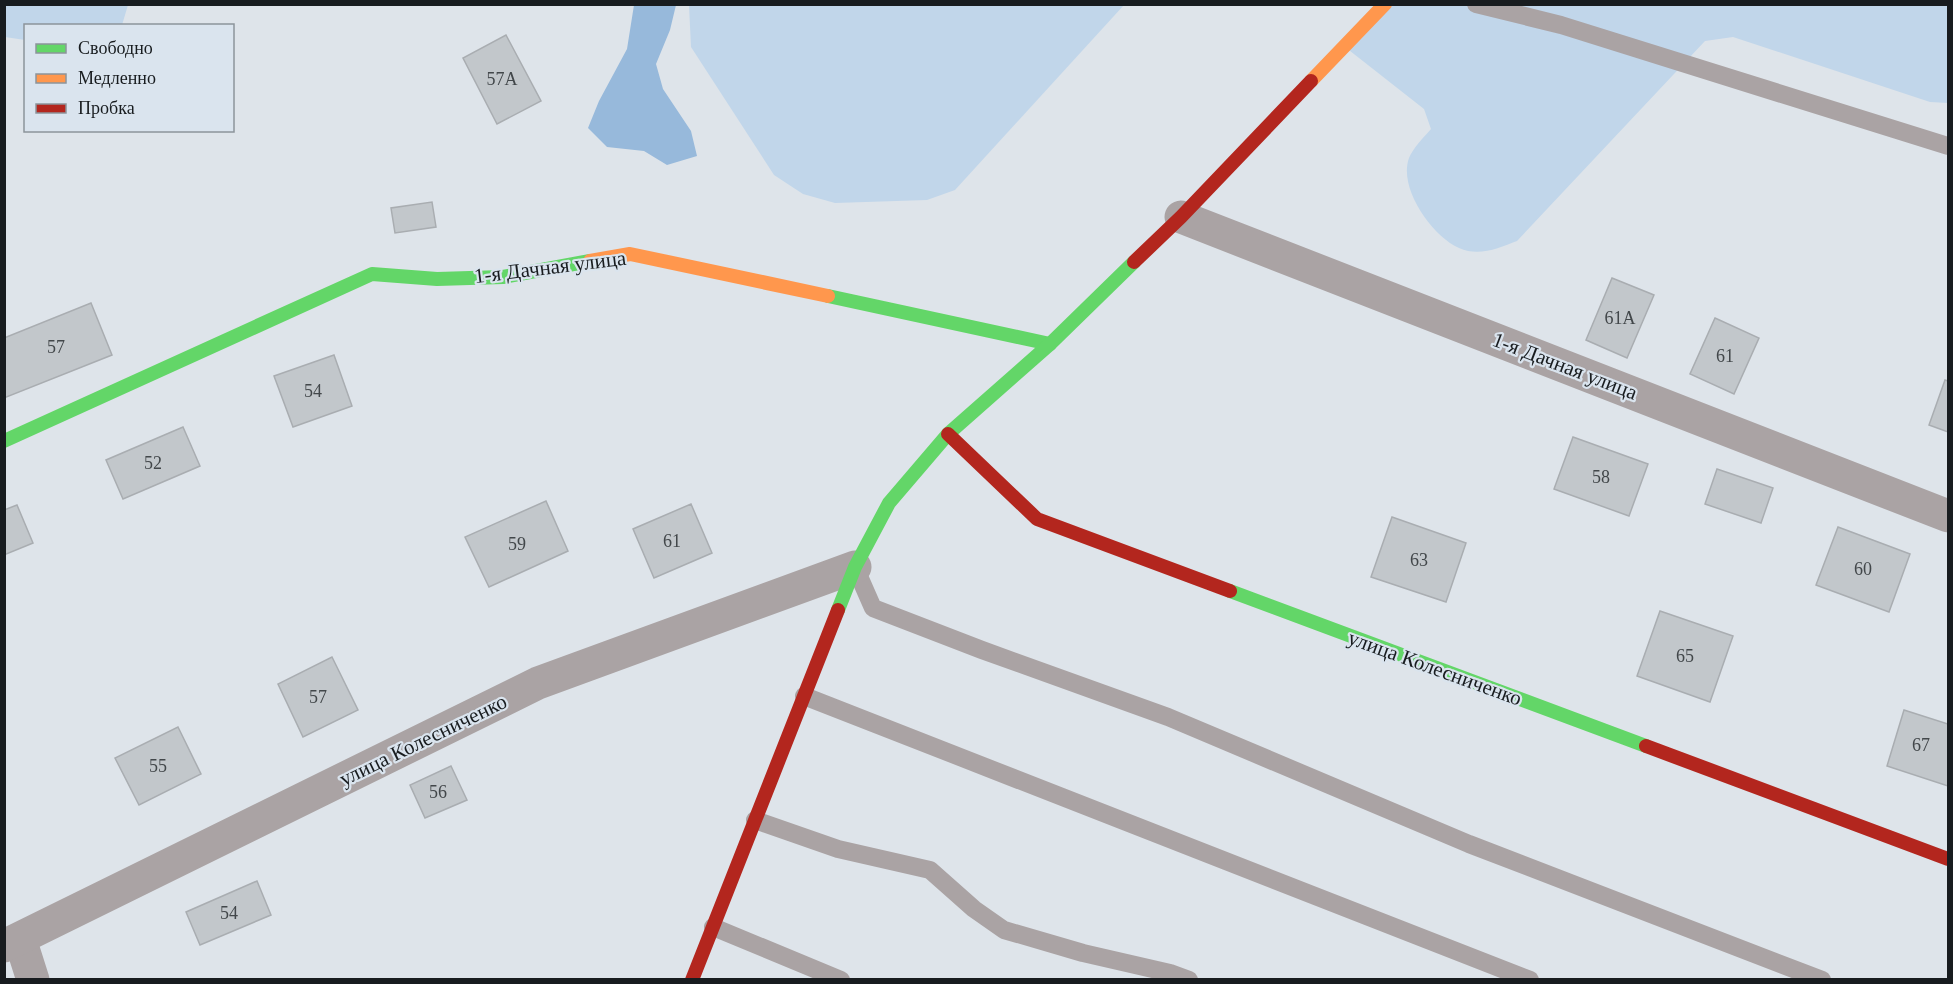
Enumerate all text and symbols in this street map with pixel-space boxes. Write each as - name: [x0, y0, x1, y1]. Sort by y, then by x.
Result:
- legend: [24, 24, 234, 132]
- text: Свободно: [78, 38, 153, 58]
- text: Медленно: [78, 68, 156, 88]
- house number: 57А: [487, 69, 518, 89]
- text: Пробка: [78, 98, 135, 118]
- street label: 1-я Дачная улица: [473, 246, 628, 288]
- house number: 61А: [1605, 308, 1636, 328]
- street label: 1-я Дачная улица: [1489, 327, 1641, 405]
- house number: 57: [47, 337, 65, 357]
- house number: 61: [1716, 346, 1734, 366]
- house number: 54: [304, 381, 322, 401]
- house number: 52: [144, 453, 162, 473]
- house number: 58: [1592, 467, 1610, 487]
- house number: 61: [663, 531, 681, 551]
- house number: 59: [508, 534, 526, 554]
- house number: 63: [1410, 550, 1428, 570]
- house number: 60: [1854, 559, 1872, 579]
- street label: улица Колесниченко: [1345, 625, 1525, 711]
- house number: 65: [1676, 646, 1694, 666]
- house number: 57: [309, 687, 327, 707]
- street label: улица Колесниченко: [335, 689, 511, 791]
- house number: 67: [1912, 735, 1930, 755]
- house number: 55: [149, 756, 167, 776]
- house number: 56: [429, 782, 447, 802]
- house number: 54: [220, 903, 238, 923]

